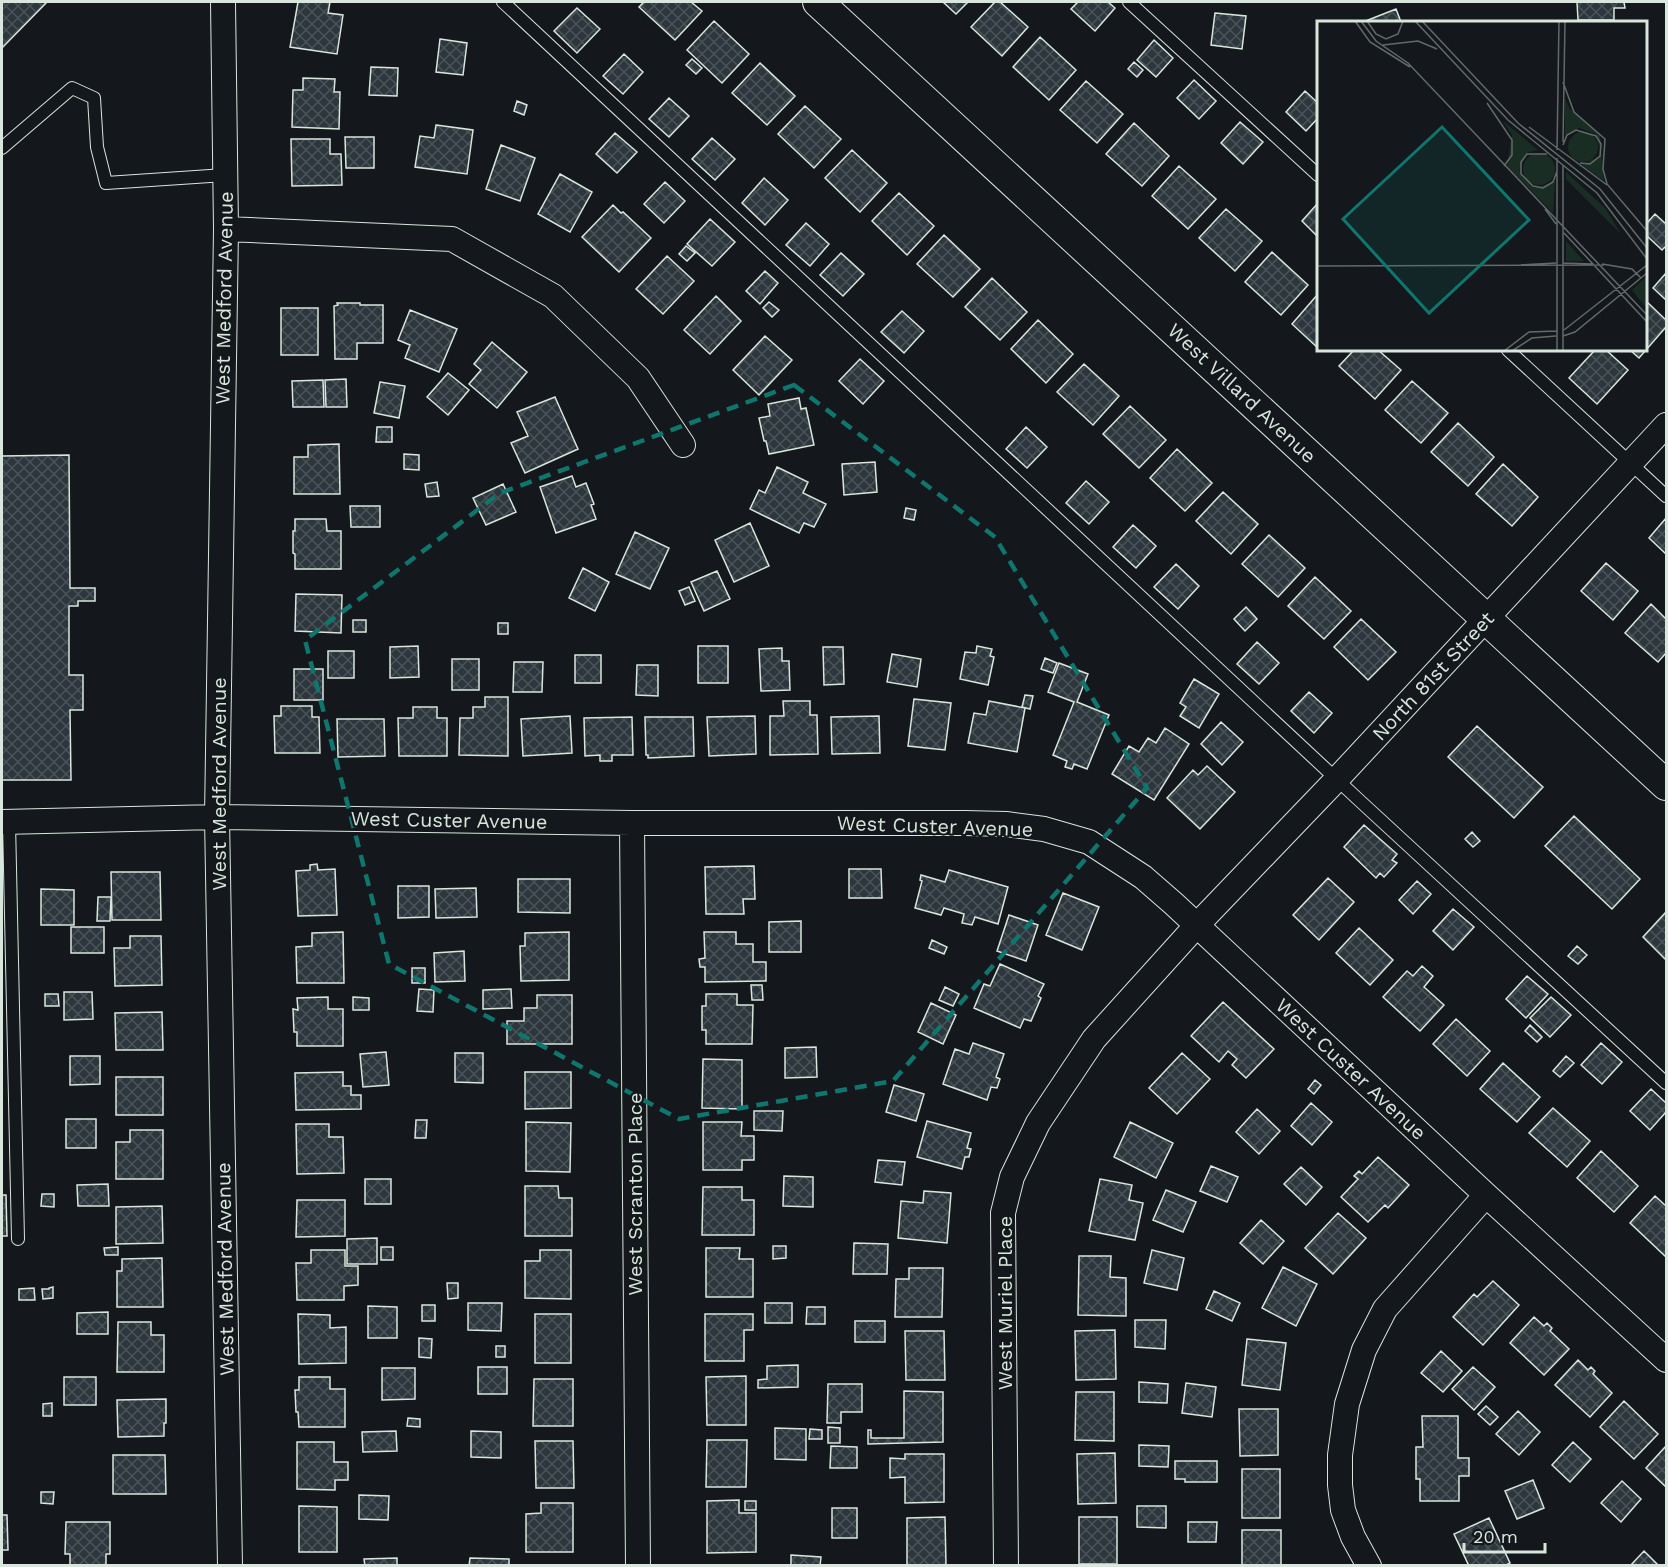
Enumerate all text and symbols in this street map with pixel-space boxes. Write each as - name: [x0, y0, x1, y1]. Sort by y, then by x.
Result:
- inset map: [1317, 21, 1647, 351]
- street label: West Medford Avenue: [210, 191, 238, 405]
- street label: West Villard Avenue: [1163, 318, 1321, 468]
- street label: North 81st Street: [1367, 606, 1499, 746]
- street label: West Medford Avenue: [207, 677, 231, 891]
- street label: West Custer Avenue: [350, 806, 548, 834]
- street label: West Custer Avenue: [836, 811, 1034, 841]
- street label: West Custer Avenue: [1271, 993, 1431, 1145]
- street label: West Scranton Place: [623, 1092, 647, 1296]
- street label: West Medford Avenue: [211, 1162, 239, 1376]
- street label: West Muriel Place: [993, 1216, 1017, 1390]
- scale bar: [1464, 1516, 1545, 1554]
- text: 20 m: [1473, 1526, 1518, 1547]

